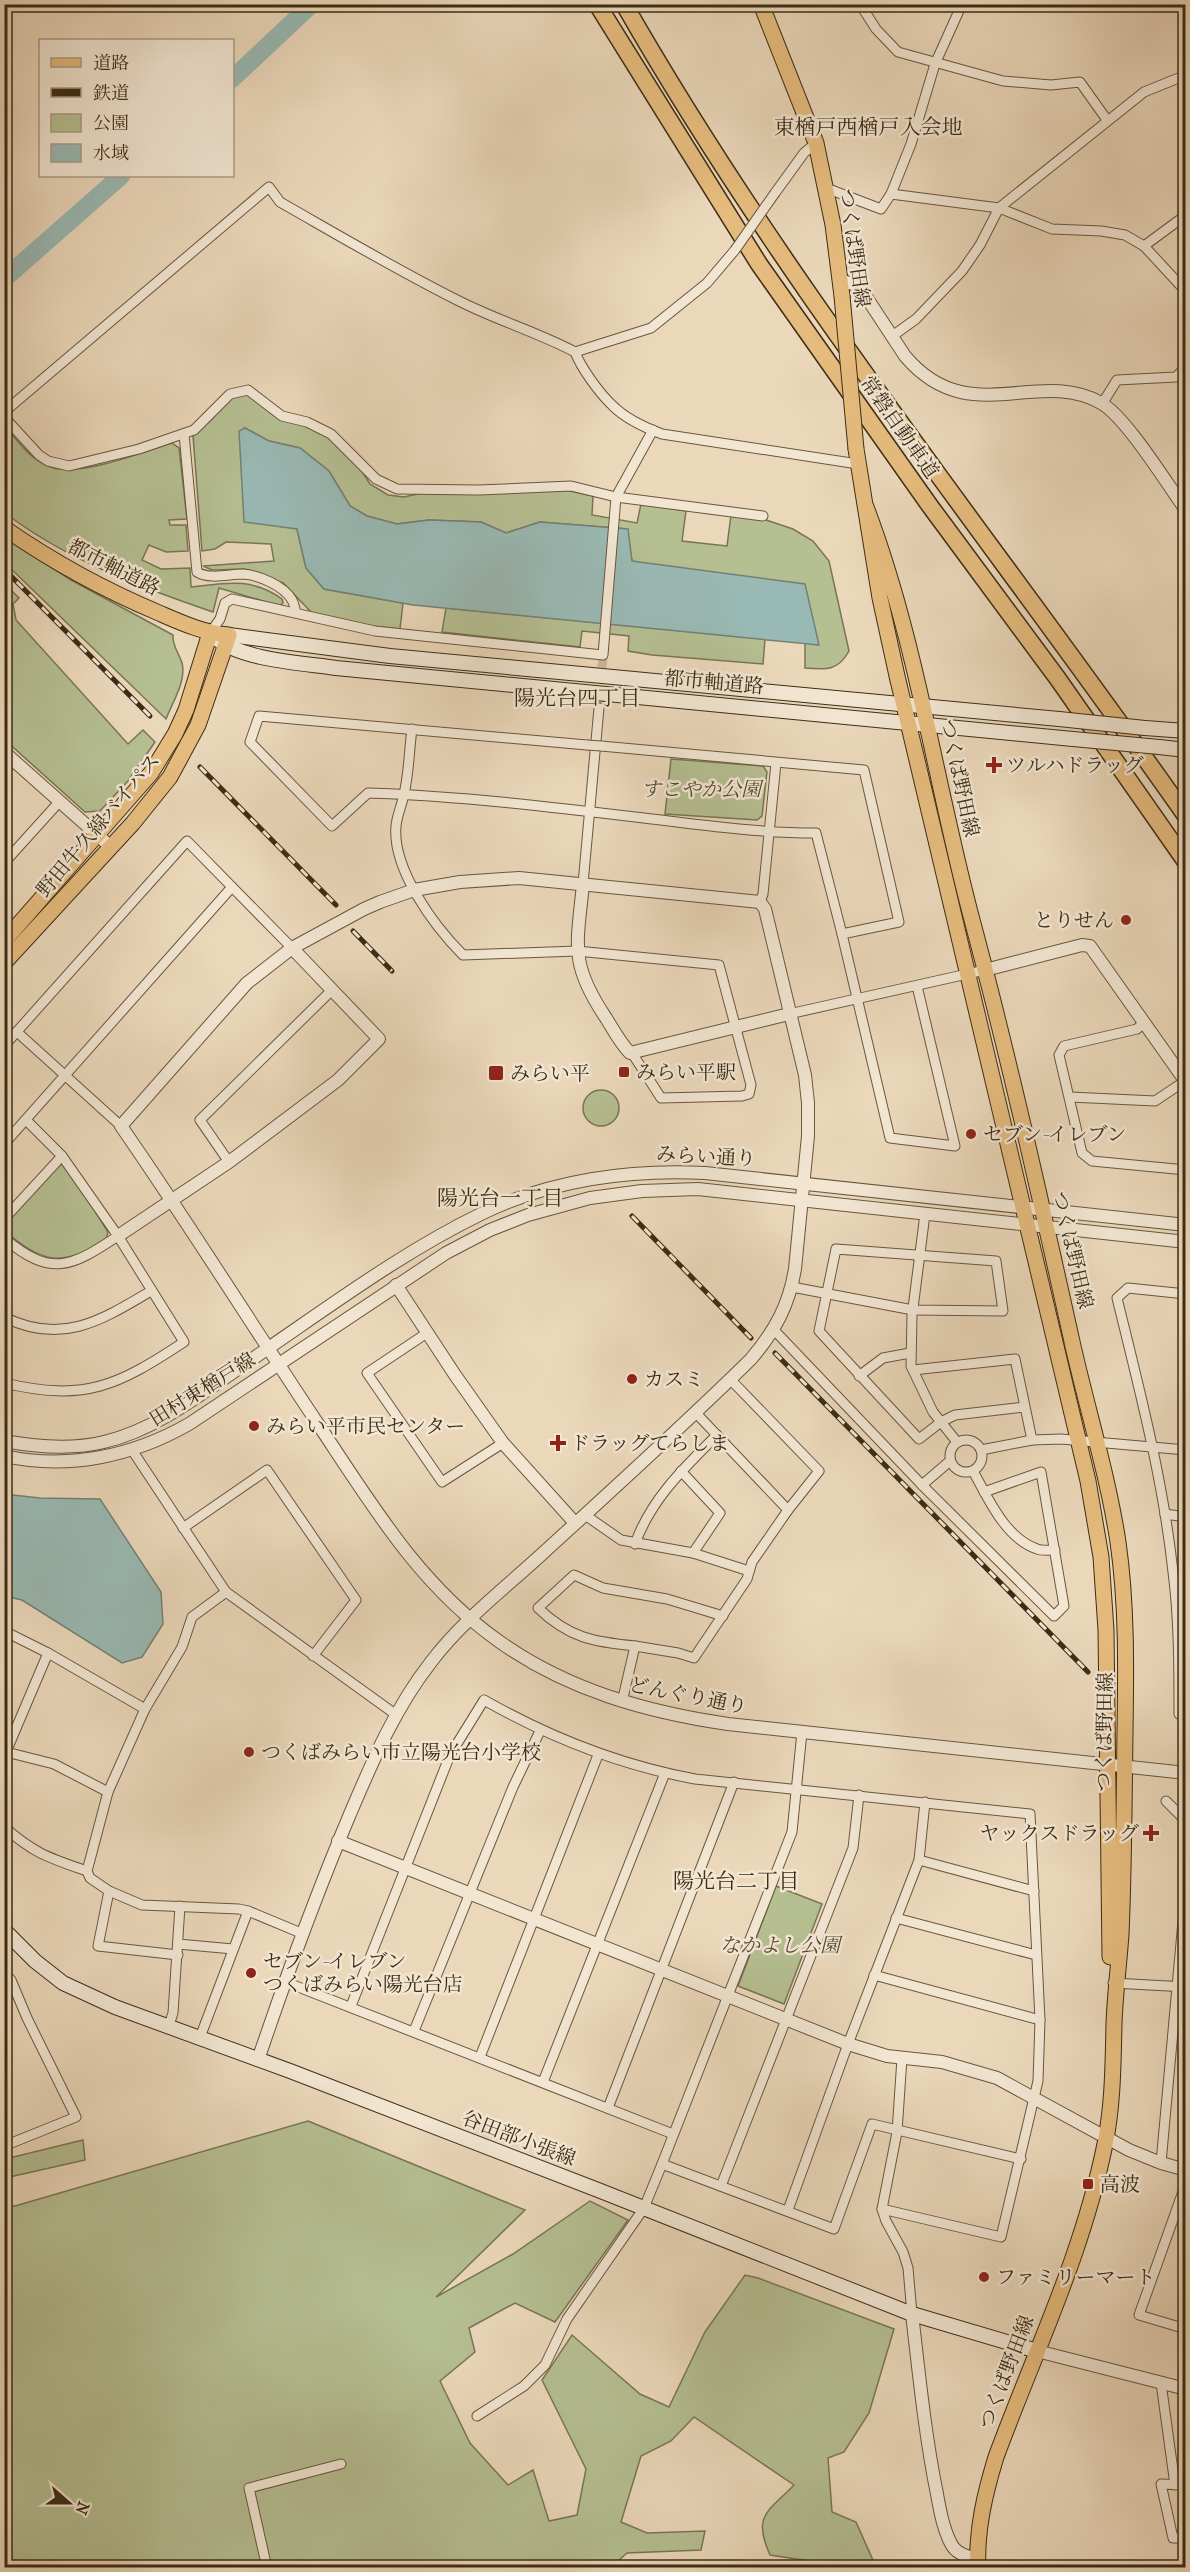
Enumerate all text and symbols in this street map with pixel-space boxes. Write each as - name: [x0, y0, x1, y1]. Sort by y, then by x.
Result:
- legend: [39, 39, 234, 177]
- text: 道路: [93, 53, 129, 74]
- text: 鉄道: [93, 83, 129, 104]
- text: 公園: [93, 113, 129, 134]
- district label: 東楢戸西楢戸入会地: [774, 115, 963, 139]
- text: 水域: [93, 143, 129, 164]
- street label: つくば野田線: [835, 187, 874, 309]
- street label: 常磐自動車道: [856, 372, 943, 483]
- street label: 都市軸道路: [64, 534, 164, 600]
- street label: 都市軸道路: [663, 667, 765, 698]
- district label: 陽光台四丁目: [514, 686, 640, 710]
- street label: つくば野田線: [936, 717, 983, 839]
- street label: 野田牛久線バイパス: [32, 749, 165, 902]
- place label: ツルハドラッグ: [1006, 754, 1144, 777]
- marker: ツルハドラッグ: [987, 758, 1001, 772]
- park label: すこやか公園: [641, 778, 764, 801]
- place label: とりせん: [1034, 909, 1114, 932]
- marker: とりせん: [1119, 913, 1133, 927]
- place label: みらい平駅: [636, 1061, 736, 1084]
- place label: みらい平: [510, 1062, 590, 1085]
- marker: みらい平: [487, 1064, 505, 1082]
- marker: みらい平駅: [617, 1065, 631, 1079]
- place label: セブン-イレブン: [983, 1123, 1127, 1146]
- marker: セブン-イレブン: [964, 1127, 978, 1141]
- street label: みらい通り: [655, 1142, 757, 1171]
- district label: 陽光台一丁目: [437, 1186, 563, 1210]
- street label: つくば野田線: [1048, 1189, 1097, 1311]
- street label: 田村東楢戸線: [145, 1348, 259, 1431]
- place label: カスミ: [644, 1368, 704, 1391]
- marker: カスミ: [625, 1372, 639, 1386]
- place label: みらい平市民センター: [266, 1415, 465, 1438]
- marker: みらい平市民センター: [247, 1419, 261, 1433]
- place label: ドラッグてらしま: [570, 1432, 730, 1455]
- marker: ドラッグてらしま: [551, 1436, 565, 1450]
- street label: つくば野田線: [1092, 1672, 1117, 1792]
- street label: どんぐり通り: [627, 1673, 749, 1718]
- place label: つくばみらい市立陽光台小学校: [261, 1741, 541, 1764]
- marker: つくばみらい市立陽光台小学校: [242, 1745, 256, 1759]
- place label: ヤックスドラッグ: [980, 1822, 1139, 1845]
- marker: ヤックスドラッグ: [1144, 1826, 1158, 1840]
- district label: 陽光台二丁目: [673, 1869, 799, 1893]
- park label: なかよし公園: [720, 1934, 843, 1957]
- place label: セブン-イレブン つくばみらい陽光台店: [263, 1950, 463, 1996]
- marker: セブン-イレブン つくばみらい陽光台店: [244, 1966, 258, 1980]
- street label: 谷田部小張線: [459, 2106, 579, 2171]
- place label: 高波: [1100, 2173, 1140, 2196]
- marker: 高波: [1081, 2177, 1095, 2191]
- place label: ファミリーマート: [996, 2266, 1156, 2289]
- marker: ファミリーマート: [977, 2270, 991, 2284]
- street label: つくば野田線: [974, 2312, 1039, 2432]
- north arrow: [39, 2473, 99, 2533]
- text: N: [71, 2499, 94, 2518]

